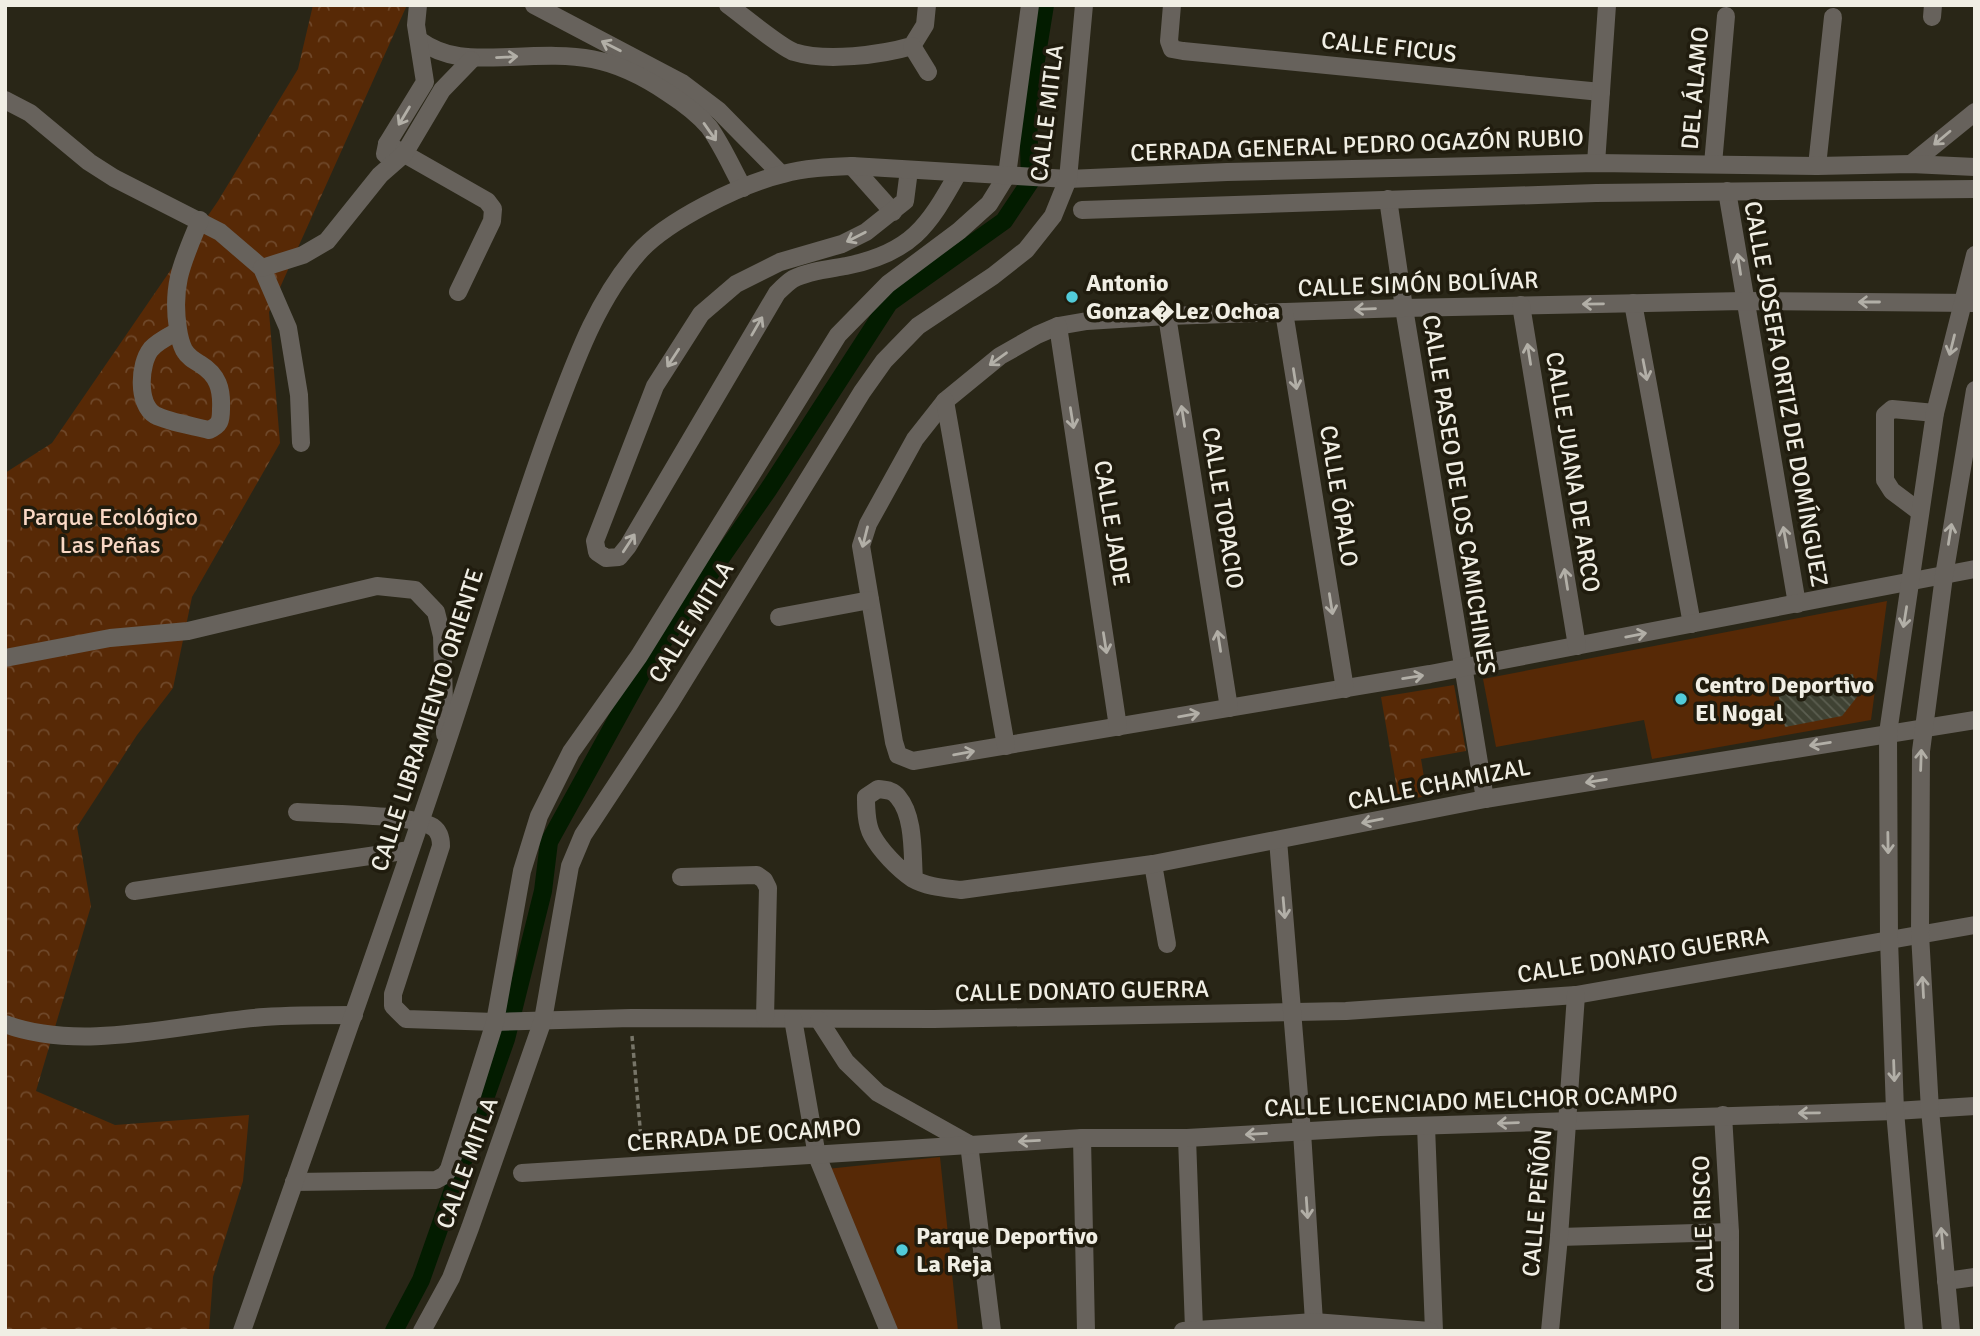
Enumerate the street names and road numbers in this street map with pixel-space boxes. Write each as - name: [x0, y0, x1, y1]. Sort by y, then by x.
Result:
- street label: CALLE FICUS: [1320, 25, 1458, 69]
- street label: DEL ÁLAMO: [1675, 25, 1715, 151]
- street label: CALLE MITLA: [1024, 42, 1070, 183]
- street label: CERRADA GENERAL PEDRO OGAZÓN RUBIO: [1130, 122, 1584, 168]
- street label: CALLE JOSEFA ORTIZ DE DOMÍNGUEZ: [1737, 199, 1835, 589]
- street label: CALLE SIMÓN BOLÍVAR: [1297, 265, 1539, 303]
- street label: CALLE PASEO DE LOS CAMICHINES: [1416, 313, 1502, 677]
- street label: CALLE JUANA DE ARCO: [1539, 350, 1607, 594]
- street label: CALLE ÓPALO: [1313, 423, 1365, 569]
- street label: CALLE TOPACIO: [1195, 425, 1251, 591]
- street label: CALLE JADE: [1087, 458, 1137, 588]
- street label: CALLE MITLA: [642, 555, 740, 688]
- street label: CALLE LIBRAMIENTO ORIENTE: [364, 565, 490, 875]
- street label: CALLE CHAMIZAL: [1345, 752, 1533, 816]
- street label: CALLE DONATO GUERRA: [1515, 920, 1771, 990]
- street label: CALLE DONATO GUERRA: [955, 974, 1210, 1008]
- street label: CALLE LICENCIADO MELCHOR OCAMPO: [1264, 1079, 1678, 1123]
- street label: CALLE MITLA: [429, 1093, 505, 1233]
- street label: CERRADA DE OCAMPO: [626, 1112, 862, 1158]
- street label: CALLE PEÑÓN: [1516, 1128, 1558, 1278]
- street label: CALLE RISCO: [1686, 1155, 1720, 1293]

